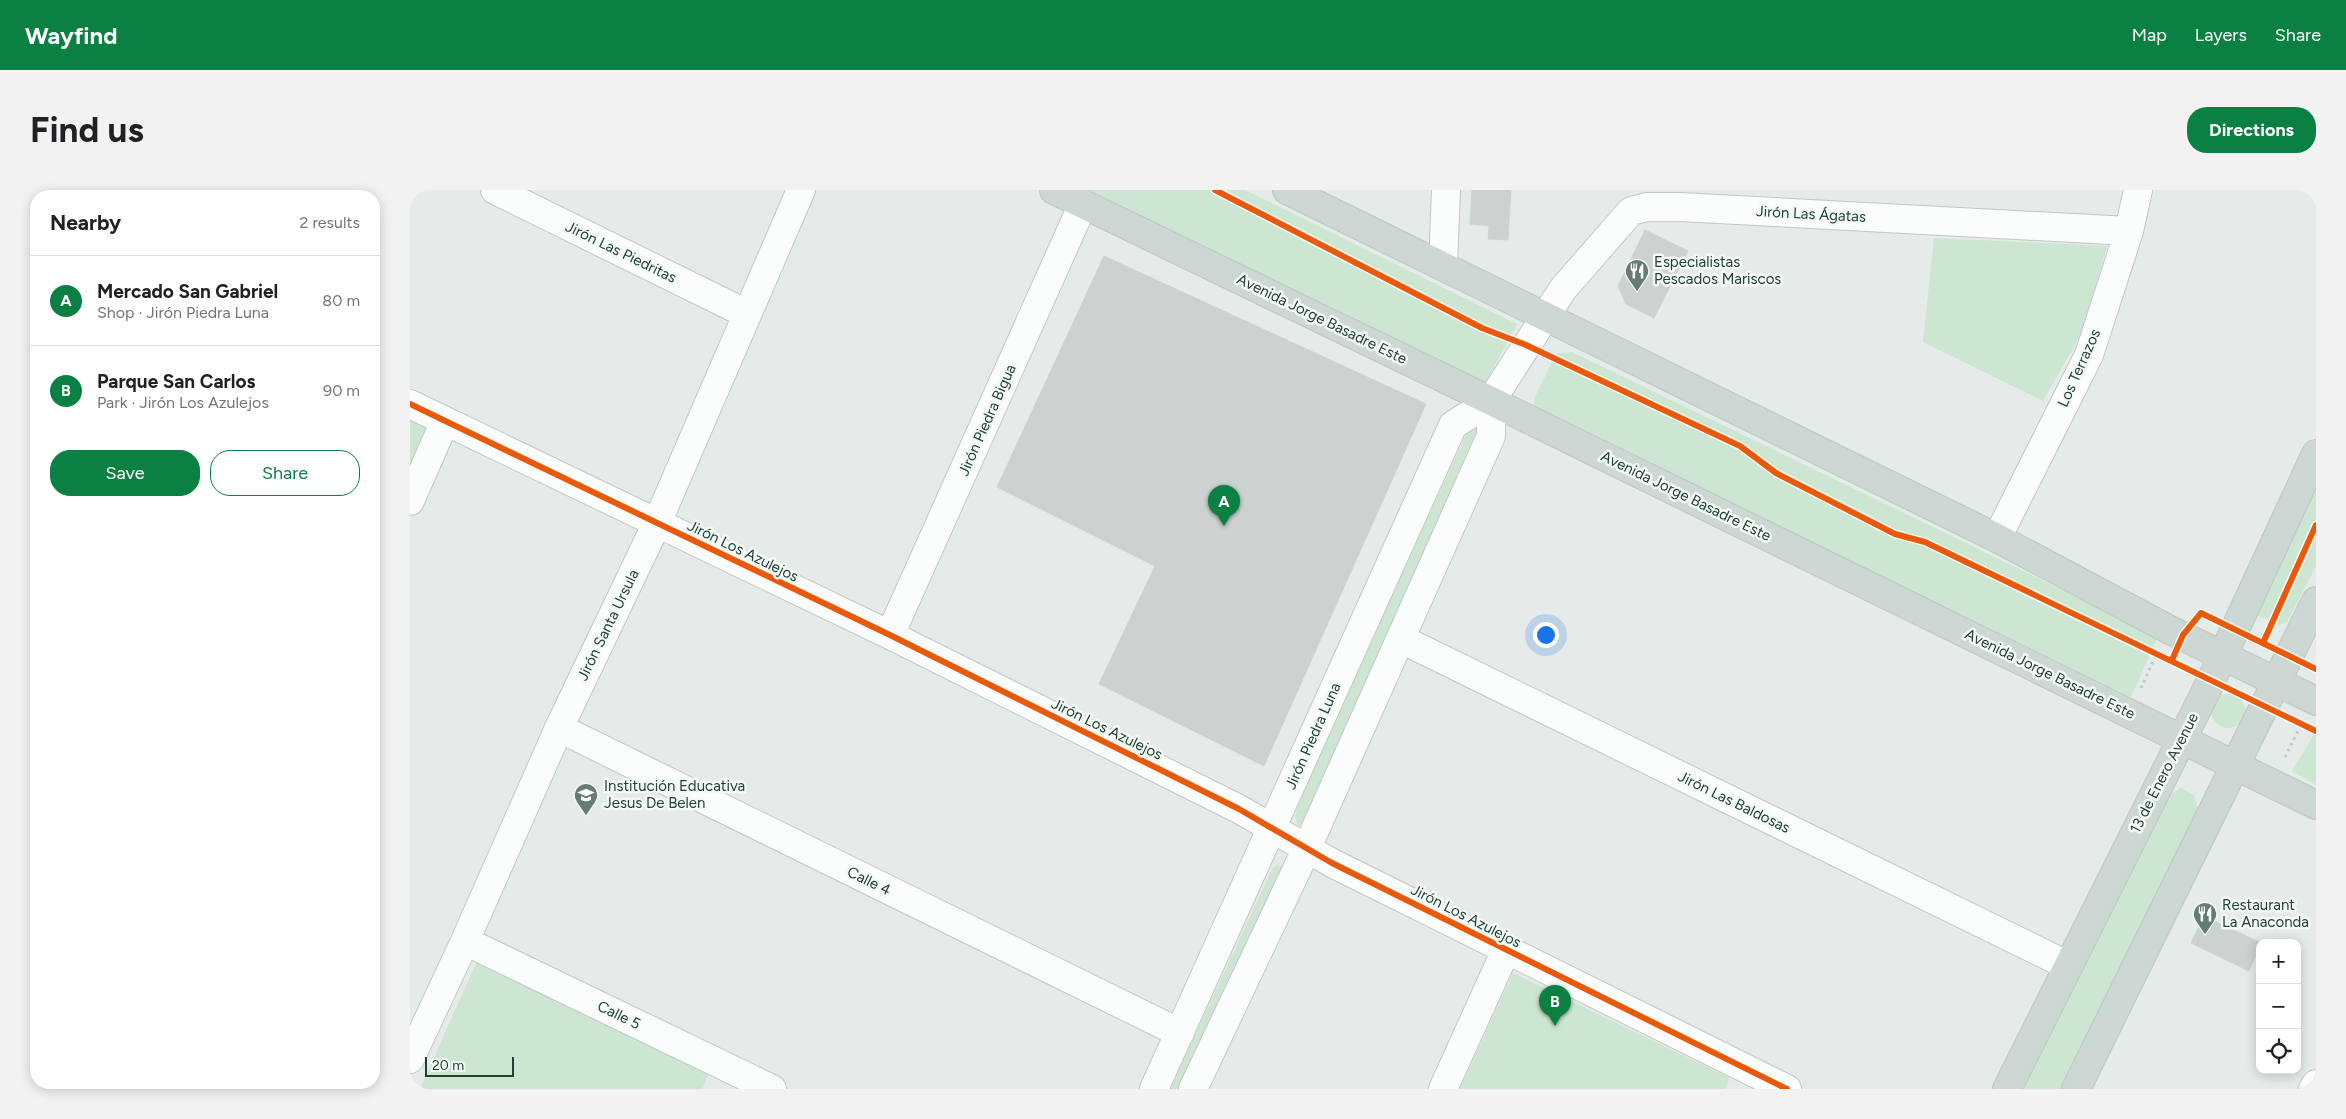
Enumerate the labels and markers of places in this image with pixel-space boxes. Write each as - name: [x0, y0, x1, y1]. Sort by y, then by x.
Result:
- place label: Especialistas Pescados Mariscos: [1654, 253, 1781, 288]
- restaurant icon: Especialistas Pescados Mariscos: [1624, 258, 1650, 292]
- pin: A: [1208, 485, 1240, 526]
- place label: Institución Educativa Jesus De Belen: [604, 777, 745, 812]
- school or university icon: Institución Educativa Jesus De Belen: [573, 782, 599, 816]
- place label: Restaurant La Anaconda: [2222, 896, 2309, 931]
- restaurant icon: Restaurant La Anaconda: [2192, 901, 2218, 935]
- pin: B: [1539, 985, 1571, 1026]

